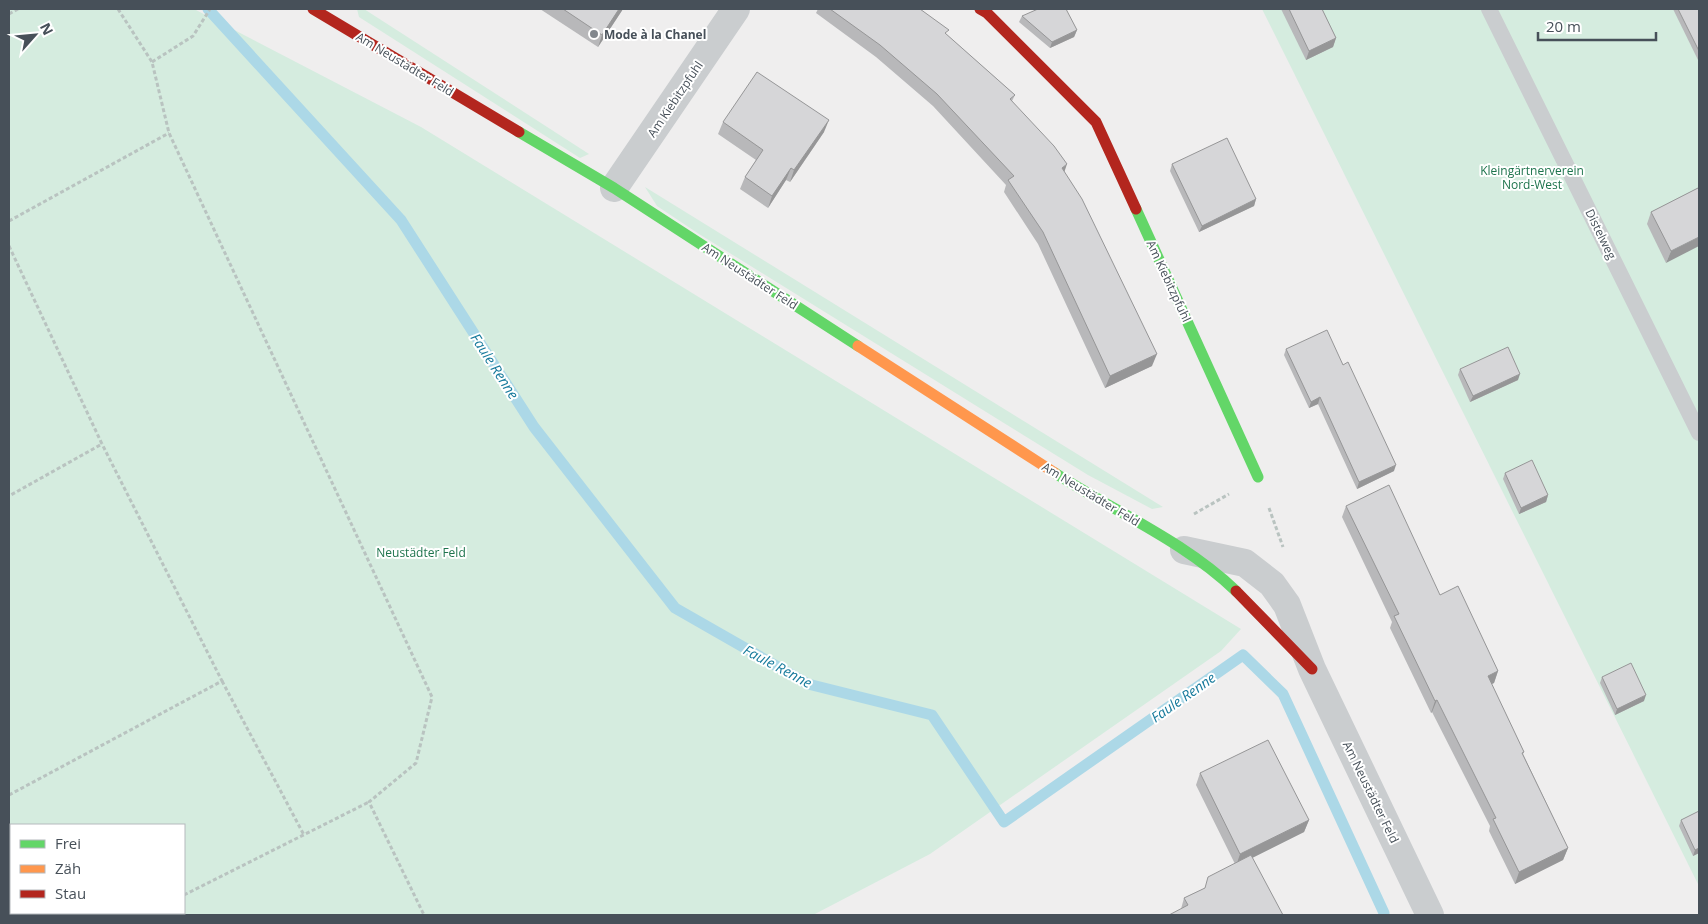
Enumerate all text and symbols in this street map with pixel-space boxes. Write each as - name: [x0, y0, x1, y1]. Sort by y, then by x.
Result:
- north arrow: [10, 10, 60, 60]
- scale bar: [1538, 10, 1656, 42]
- text: 20 m: [1546, 16, 1581, 36]
- text: N: [36, 19, 58, 38]
- place label: Mode à la Chanel: [604, 26, 706, 43]
- street label: Am Neustädter Feld: [353, 28, 457, 100]
- marker: Mode à la Chanel: [588, 28, 600, 40]
- street label: Am Kiebitzpfuhl: [643, 58, 707, 140]
- park label: Kleingärtnerverein Nord-West: [1480, 162, 1584, 193]
- street label: Distelweg: [1582, 206, 1621, 262]
- street label: Am Kiebitzpfuhl: [1143, 237, 1195, 325]
- street label: Am Neustädter Feld: [699, 239, 801, 313]
- water label: Faule Renne: [467, 329, 523, 403]
- street label: Am Neustädter Feld: [1039, 458, 1143, 530]
- park label: Neustädter Feld: [376, 544, 466, 561]
- water label: Faule Renne: [740, 640, 816, 692]
- water label: Faule Renne: [1147, 668, 1219, 726]
- street label: Am Neustädter Feld: [1339, 738, 1403, 846]
- legend: [10, 824, 185, 914]
- text: Frei: [55, 833, 81, 853]
- text: Zäh: [55, 858, 81, 878]
- text: Stau: [55, 883, 86, 903]

